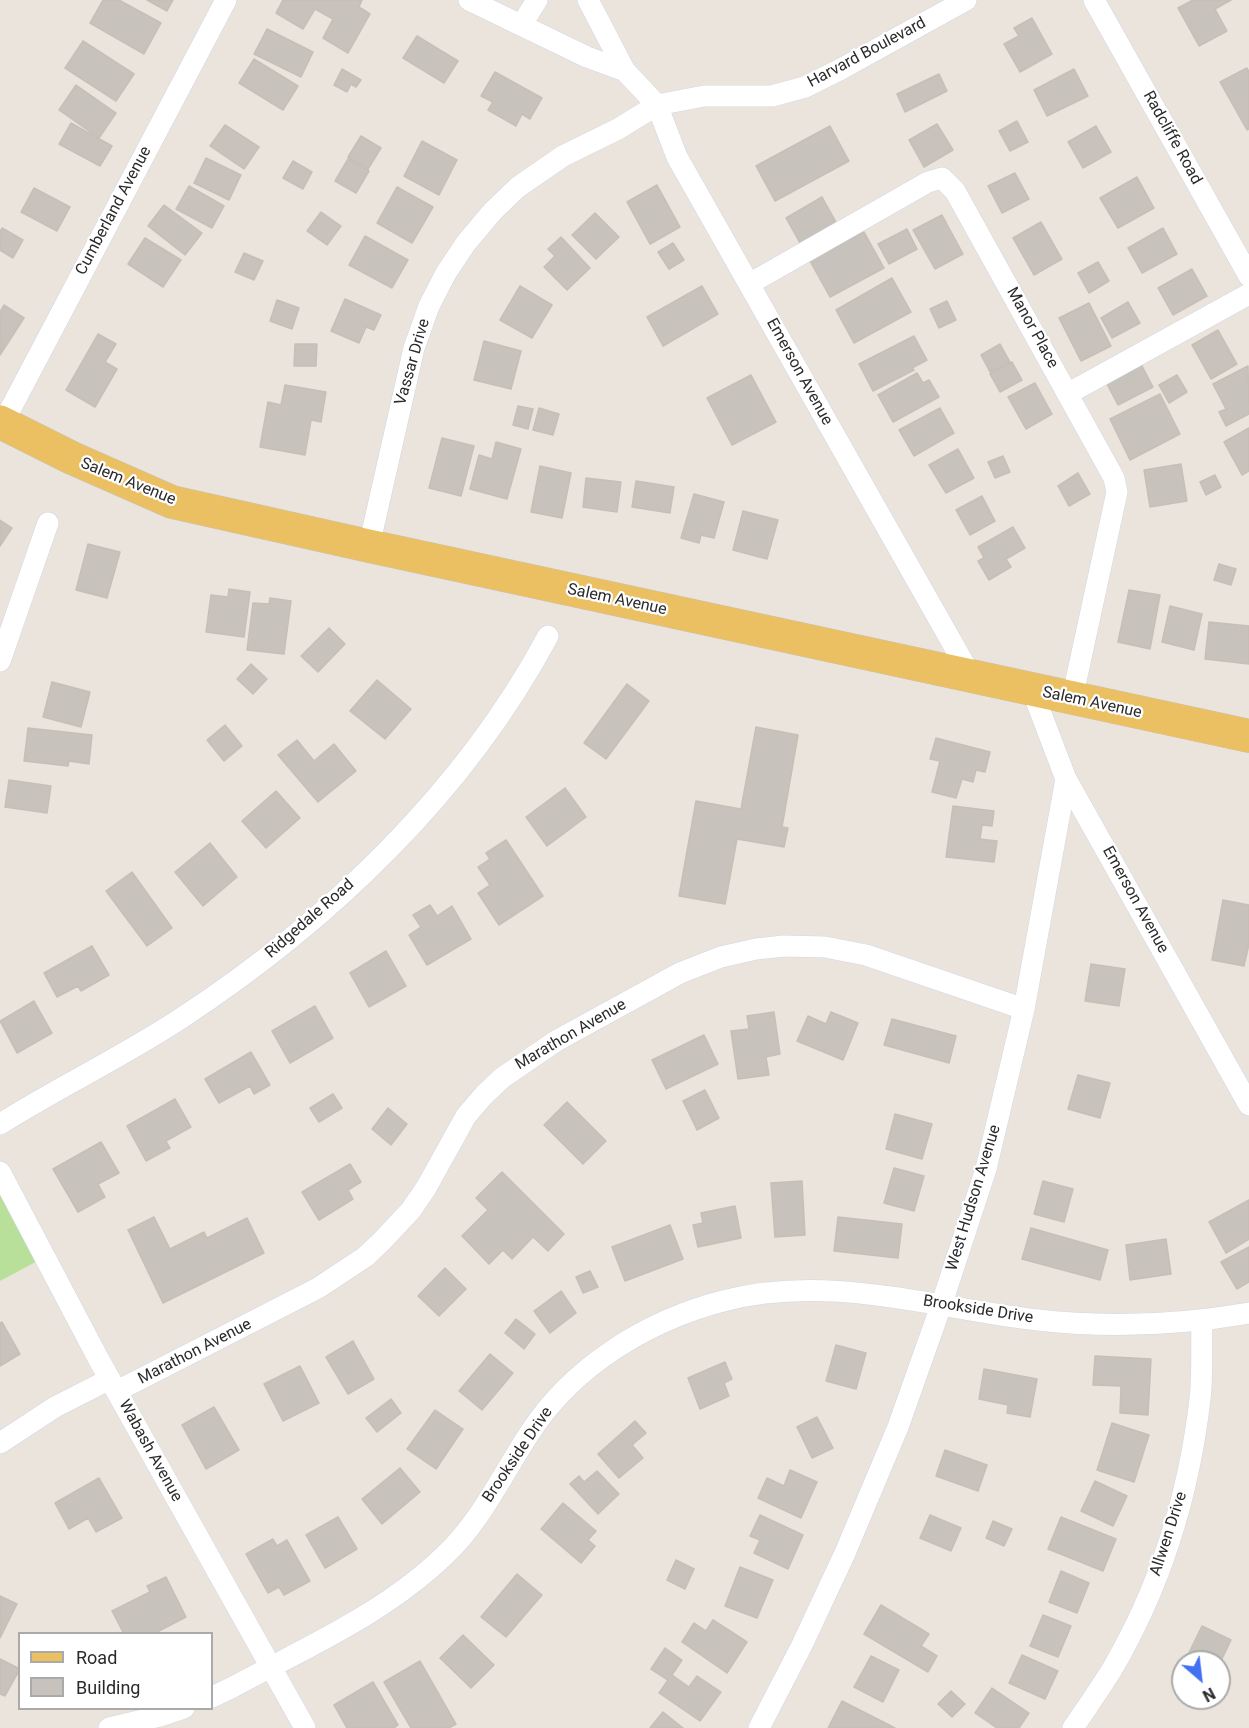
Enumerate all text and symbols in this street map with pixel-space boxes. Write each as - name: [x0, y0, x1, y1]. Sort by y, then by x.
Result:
- street label: Harvard Boulevard: [805, 14, 929, 92]
- street label: Radcliffe Road: [1138, 88, 1206, 188]
- street label: Cumberland Avenue: [72, 143, 156, 279]
- street label: Manor Place: [1002, 284, 1062, 372]
- street label: Emerson Avenue: [762, 315, 836, 429]
- street label: Vassar Drive: [391, 317, 435, 407]
- street label: Salem Avenue: [78, 454, 178, 510]
- street label: Salem Avenue: [566, 580, 668, 620]
- street label: Salem Avenue: [1041, 683, 1143, 723]
- street label: Emerson Avenue: [1098, 843, 1172, 957]
- street label: Ridgedale Road: [262, 875, 358, 963]
- street label: Marathon Avenue: [512, 995, 630, 1075]
- street label: West Hudson Avenue: [943, 1123, 1005, 1273]
- street label: Brookside Drive: [922, 1292, 1034, 1328]
- street label: Marathon Avenue: [135, 1315, 255, 1389]
- street label: Wabash Avenue: [114, 1397, 186, 1505]
- street label: Brookside Drive: [479, 1404, 557, 1506]
- street label: Allwen Drive: [1146, 1489, 1192, 1579]
- legend: [18, 1632, 213, 1710]
- text: Road: [76, 1647, 117, 1668]
- north arrow: [1171, 1650, 1231, 1710]
- text: Building: [76, 1677, 140, 1698]
- text: N: [1199, 1684, 1218, 1706]

